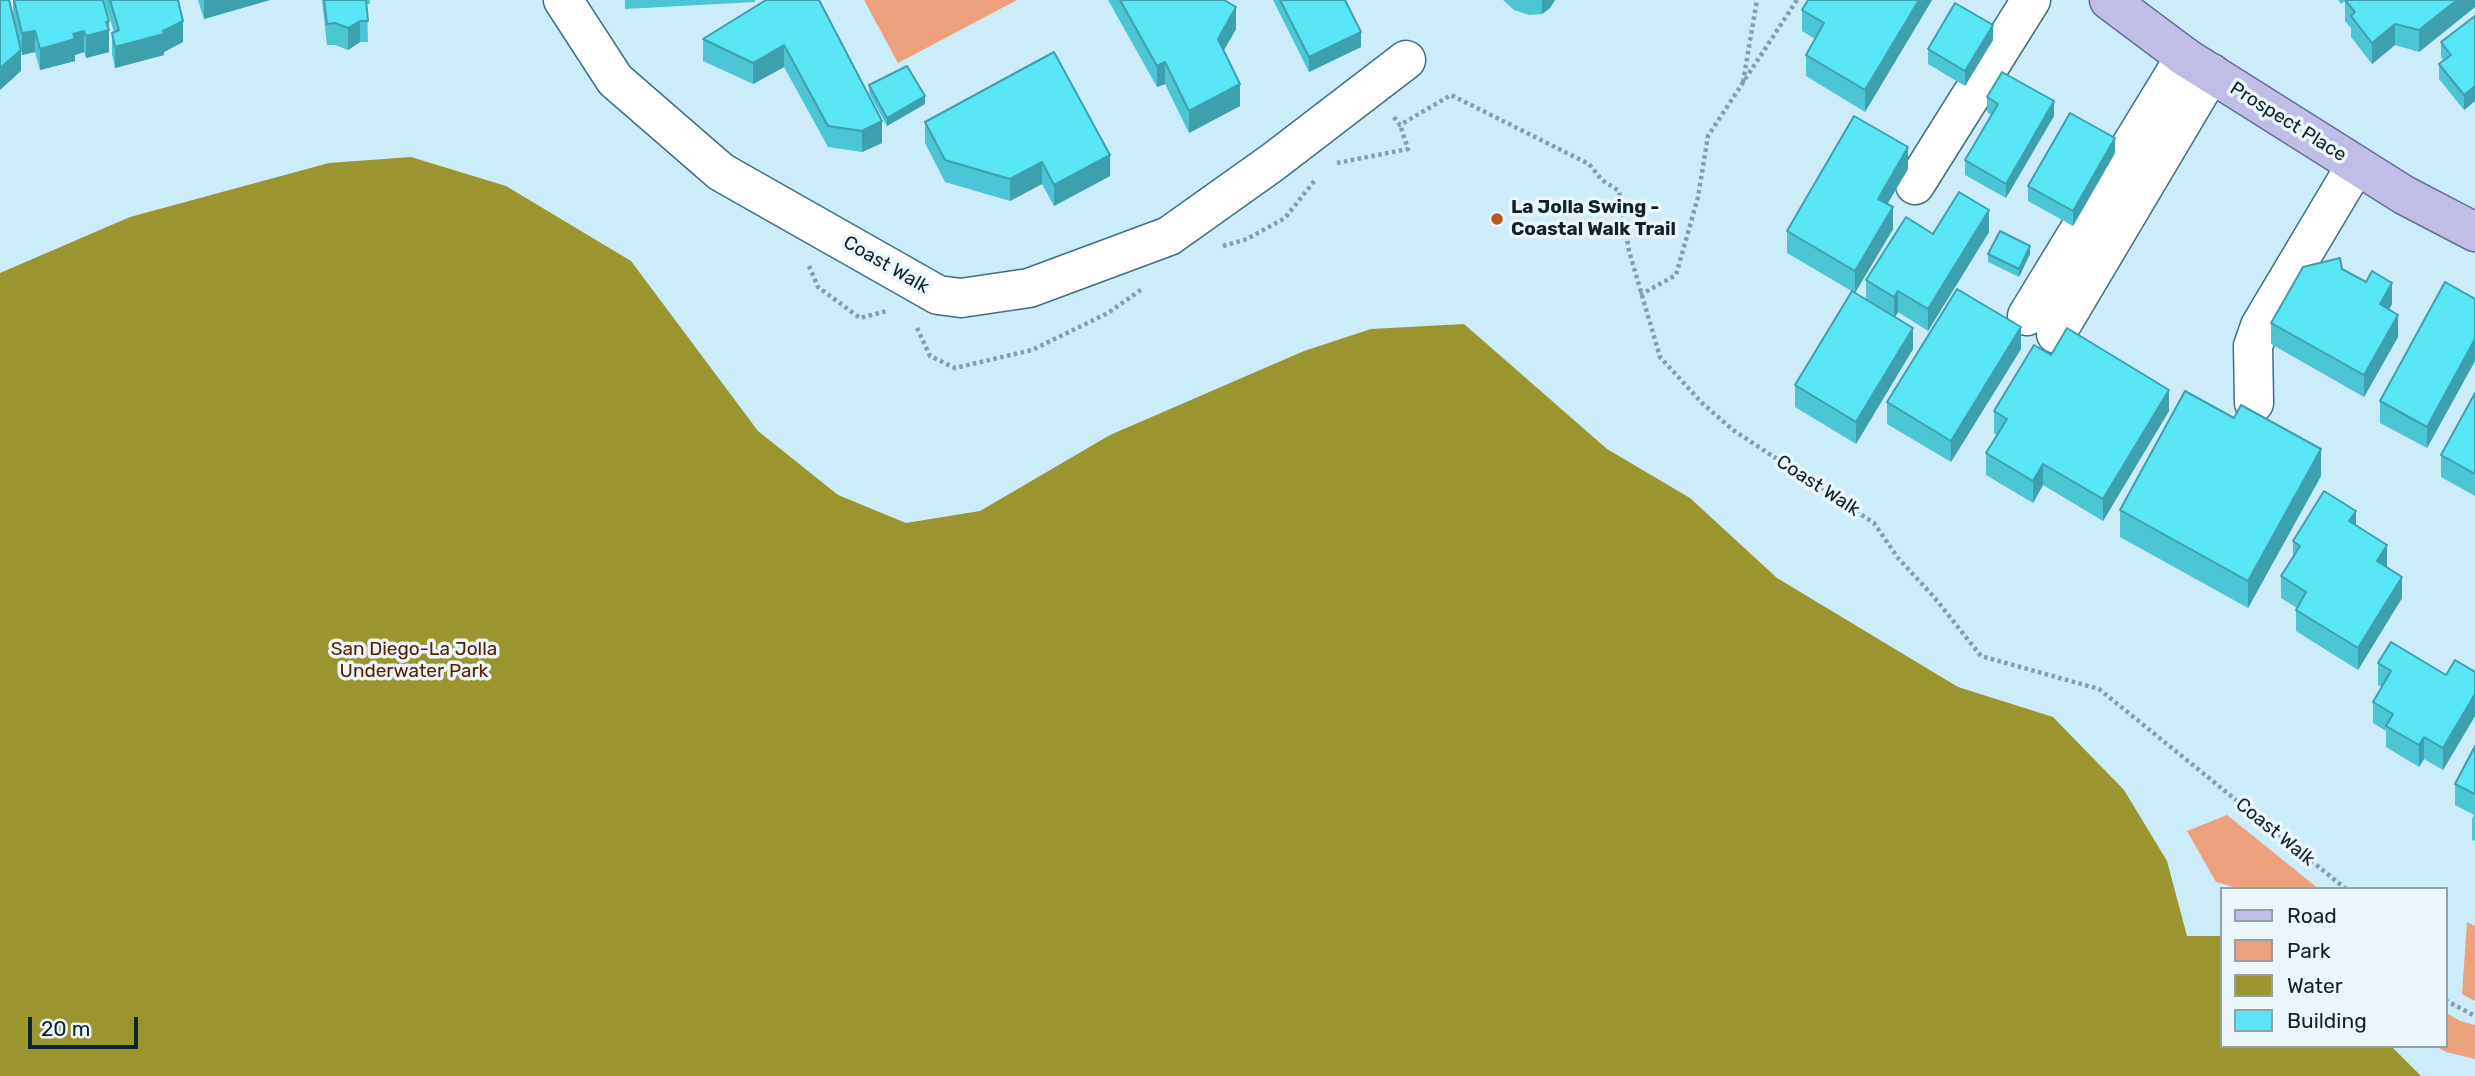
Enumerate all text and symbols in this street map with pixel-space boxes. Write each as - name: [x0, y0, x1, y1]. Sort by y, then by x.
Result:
- street label: Prospect Place: [2226, 77, 2350, 167]
- place label: La Jolla Swing - Coastal Walk Trail: [1511, 197, 1676, 241]
- marker: La Jolla Swing - Coastal Walk Trail: [1489, 211, 1505, 227]
- street label: Coast Walk: [839, 231, 933, 299]
- street label: Coast Walk: [1772, 450, 1864, 522]
- park label: San Diego-La Jolla Underwater Park: [331, 639, 497, 683]
- street label: Coast Walk: [2231, 793, 2319, 871]
- legend: [2220, 887, 2447, 1048]
- text: Road: [2287, 903, 2337, 928]
- text: Park: [2287, 938, 2331, 963]
- text: Water: [2287, 973, 2343, 998]
- scale bar: [32, 1002, 142, 1046]
- text: Building: [2287, 1008, 2367, 1033]
- text: 20 m: [41, 1016, 90, 1041]

